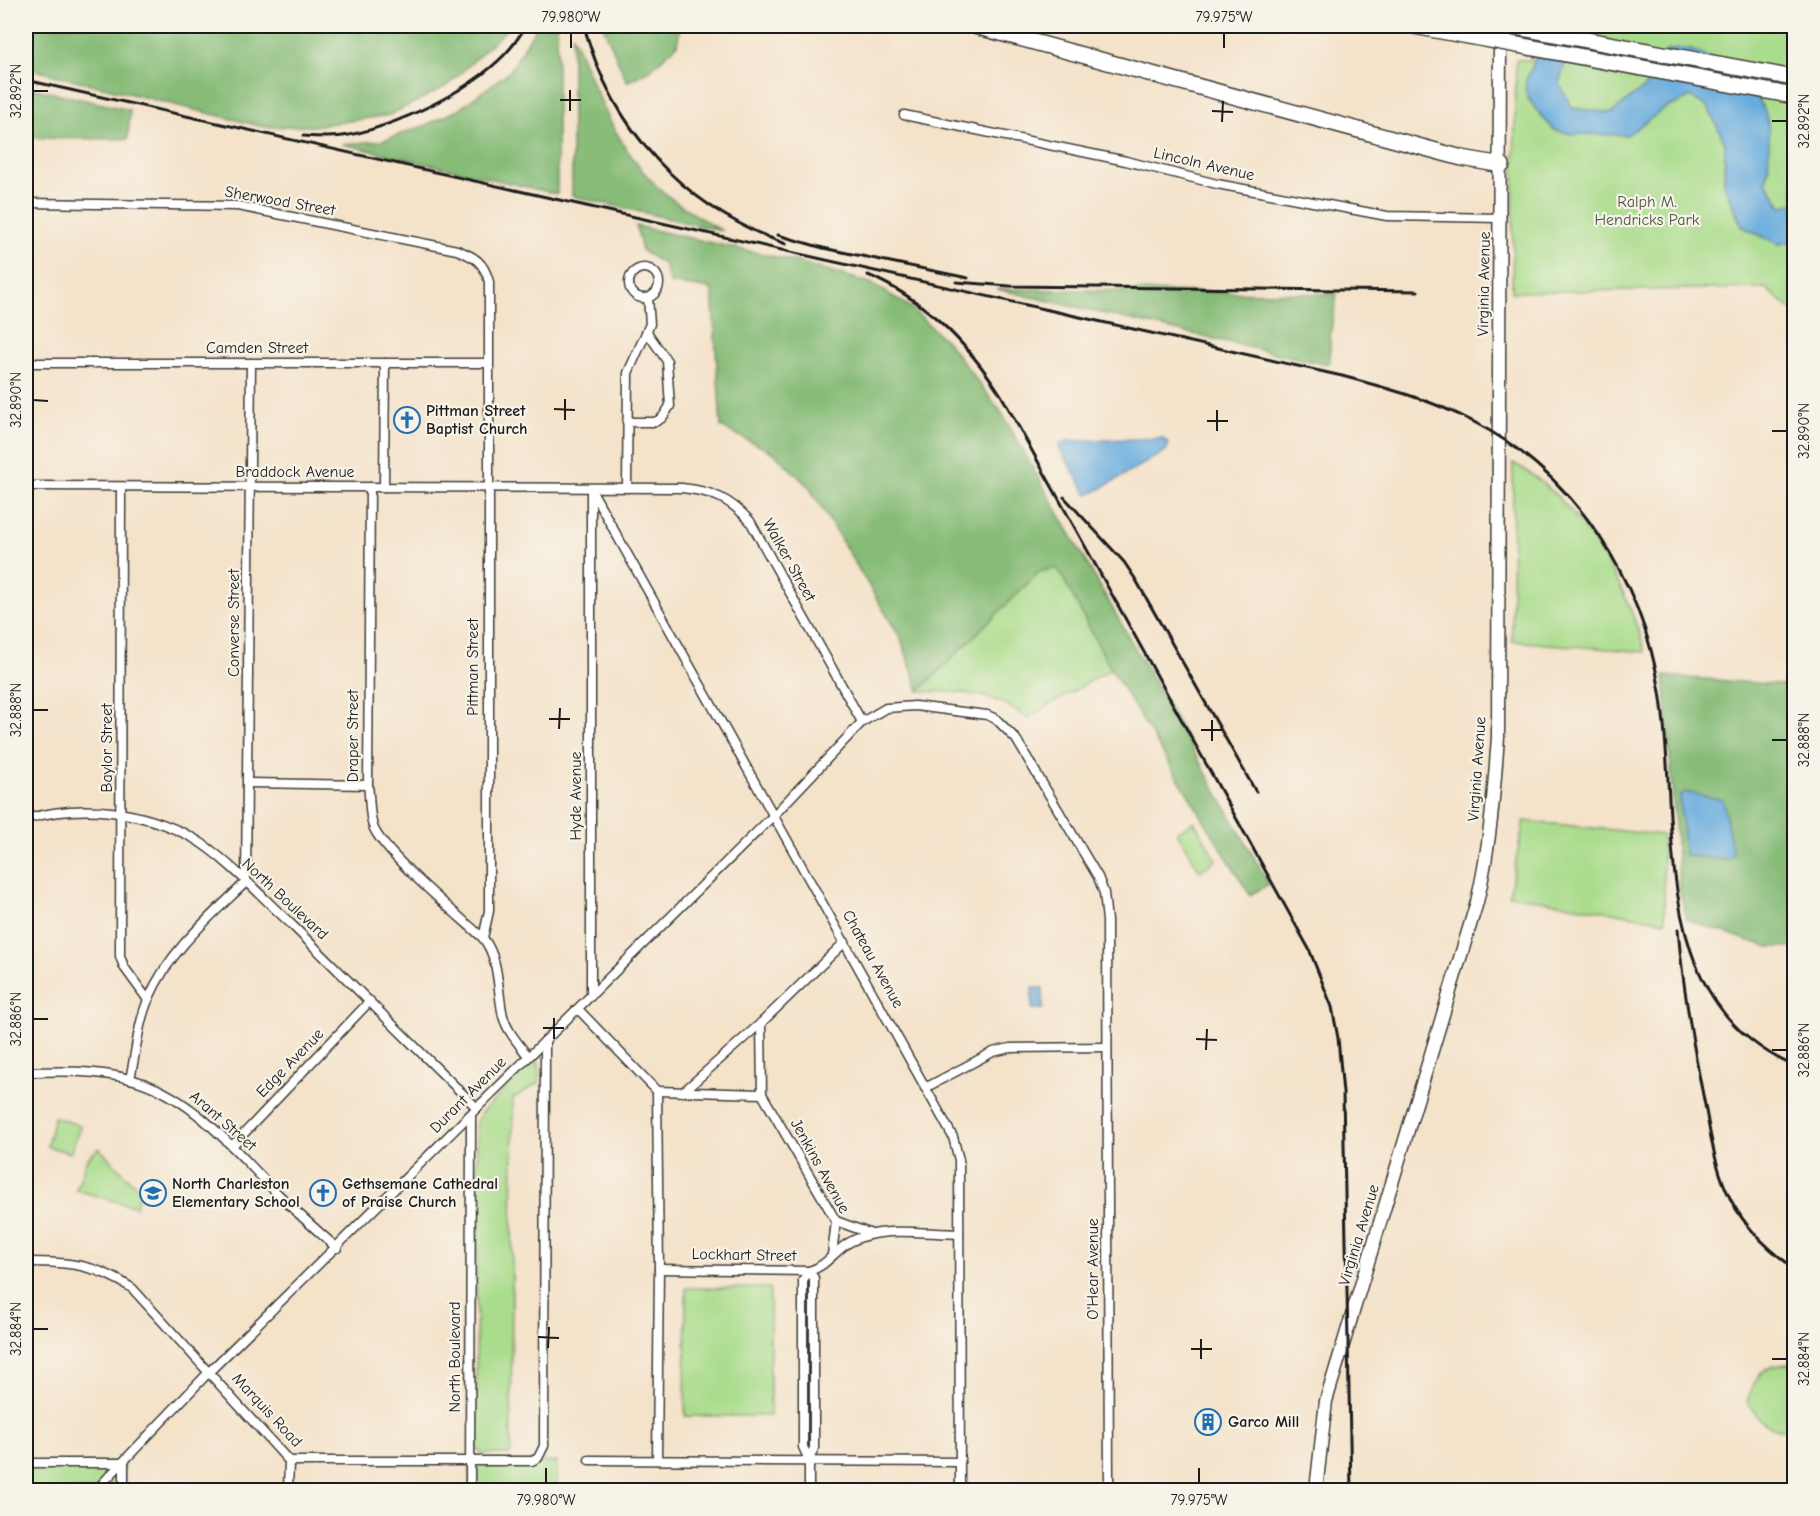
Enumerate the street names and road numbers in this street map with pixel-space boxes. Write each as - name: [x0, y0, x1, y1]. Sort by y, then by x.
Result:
- street label: Lincoln Avenue: [1152, 144, 1256, 184]
- street label: Sherwood Street: [223, 182, 337, 220]
- street label: Virginia Avenue: [1474, 231, 1494, 337]
- street label: Camden Street: [206, 339, 308, 357]
- street label: Braddock Avenue: [235, 463, 355, 481]
- street label: Walker Street: [759, 516, 819, 605]
- street label: Converse Street: [225, 569, 243, 677]
- street label: Pittman Street: [464, 618, 482, 716]
- street label: Draper Street: [344, 689, 362, 782]
- street label: Baylor Street: [98, 703, 116, 793]
- street label: Virginia Avenue: [1464, 716, 1490, 822]
- street label: Hyde Avenue: [567, 751, 585, 841]
- street label: North Boulevard: [238, 855, 332, 943]
- street label: Chateau Avenue: [839, 907, 907, 1011]
- street label: Edge Avenue: [253, 1025, 327, 1101]
- street label: Durant Avenue: [426, 1053, 510, 1137]
- street label: Arant Street: [186, 1087, 260, 1155]
- street label: Jenkins Avenue: [787, 1116, 853, 1216]
- street label: Virginia Avenue: [1335, 1182, 1383, 1288]
- street label: O'Hear Avenue: [1084, 1218, 1102, 1320]
- street label: Lockhart Street: [691, 1245, 797, 1265]
- street label: North Boulevard: [446, 1302, 464, 1412]
- street label: Marquis Road: [228, 1369, 306, 1451]

